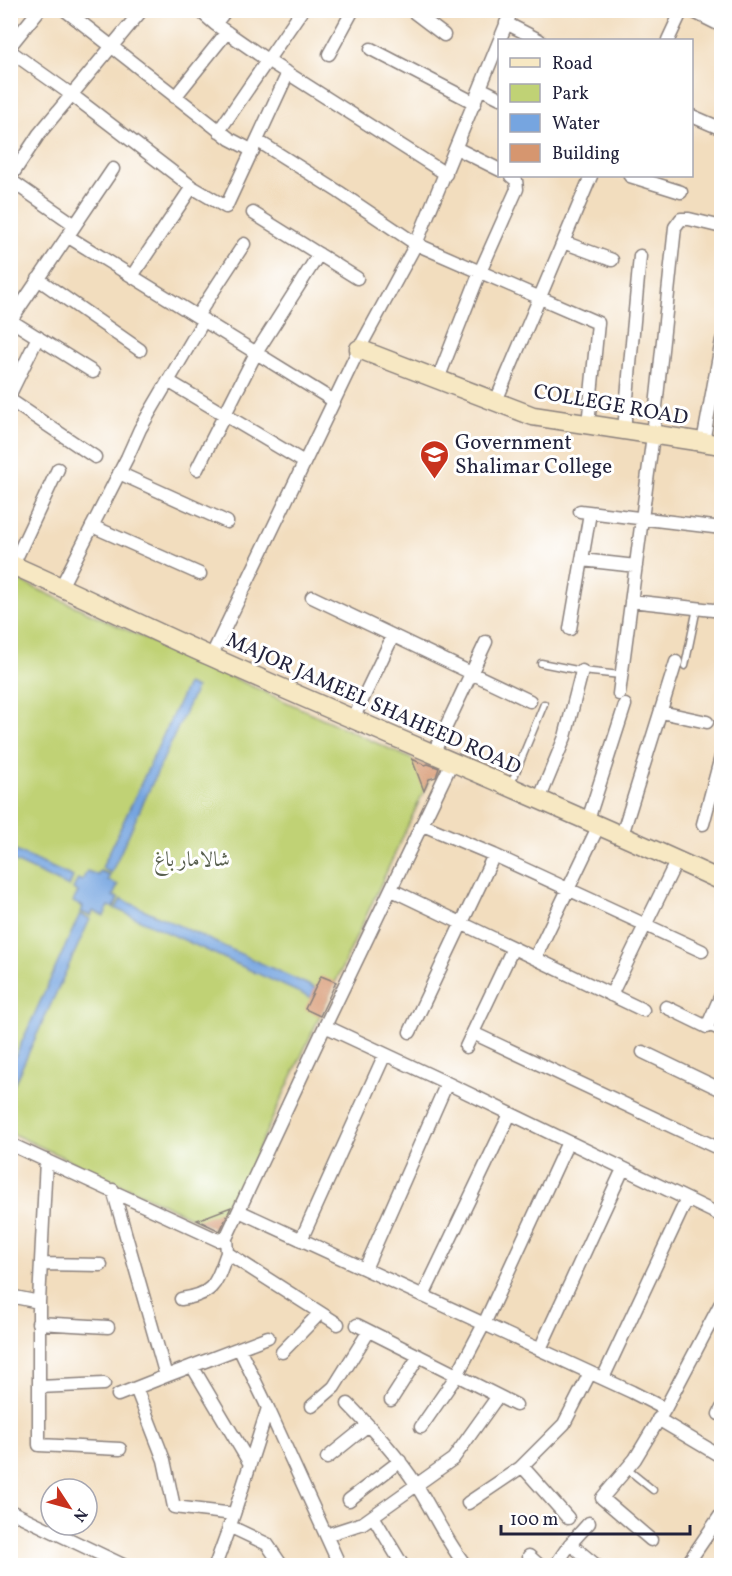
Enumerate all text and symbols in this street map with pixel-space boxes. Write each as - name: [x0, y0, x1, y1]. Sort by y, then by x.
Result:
- legend: [498, 39, 693, 177]
- text: Road: [552, 52, 593, 77]
- text: Park: [552, 82, 589, 107]
- text: Water: [552, 112, 600, 137]
- text: Building: [552, 142, 620, 167]
- street label: COLLEGE ROAD: [531, 378, 690, 433]
- place label: Government Shalimar College: [455, 429, 612, 482]
- school or university icon: Government Shalimar College: [418, 438, 450, 480]
- street label: MAJOR JAMEEL SHAHEED ROAD: [221, 626, 525, 783]
- park label: شالامار باغ: [154, 846, 230, 877]
- north arrow: [39, 1477, 99, 1537]
- scale bar: [501, 1498, 690, 1536]
- text: N: [67, 1503, 92, 1526]
- text: 100 m: [510, 1508, 559, 1533]

